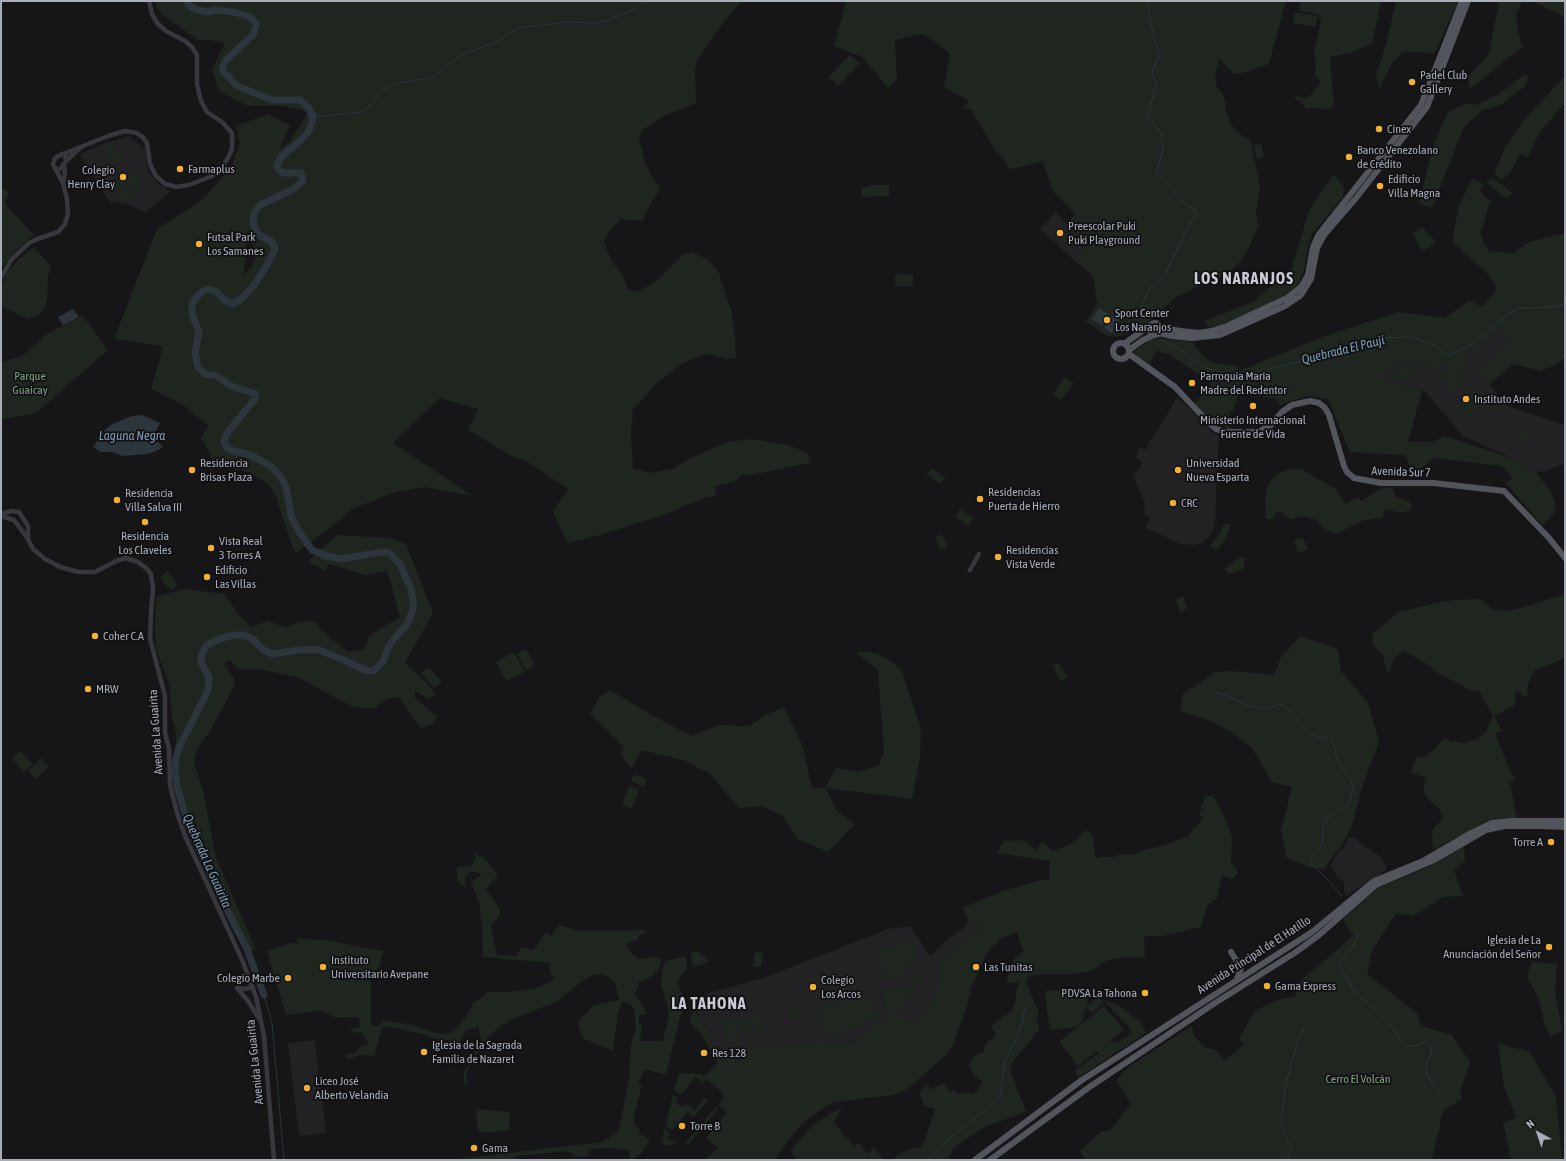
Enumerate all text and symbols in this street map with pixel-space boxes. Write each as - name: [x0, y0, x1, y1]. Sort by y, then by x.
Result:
- place label: Padel Club Gallery: [1420, 68, 1467, 96]
- marker: Padel Club Gallery: [1407, 77, 1417, 87]
- place label: Cinex: [1387, 122, 1411, 136]
- marker: Cinex: [1374, 124, 1384, 134]
- place label: Banco Venezolano de Crédito: [1357, 143, 1438, 171]
- marker: Banco Venezolano de Crédito: [1344, 152, 1354, 162]
- place label: Farmaplus: [188, 162, 235, 176]
- place label: Colegio Henry Clay: [68, 163, 115, 191]
- marker: Farmaplus: [175, 164, 185, 174]
- marker: Colegio Henry Clay: [118, 172, 128, 182]
- place label: Edificio Villa Magna: [1388, 172, 1440, 200]
- marker: Edificio Villa Magna: [1375, 181, 1385, 191]
- place label: Preescolar Puki Puki Playground: [1068, 219, 1140, 247]
- marker: Preescolar Puki Puki Playground: [1055, 228, 1065, 238]
- place label: Futsal Park Los Samanes: [207, 230, 264, 258]
- marker: Futsal Park Los Samanes: [194, 239, 204, 249]
- district label: LOS NARANJOS: [1194, 269, 1294, 289]
- place label: Sport Center Los Naranjos: [1115, 306, 1171, 334]
- marker: Sport Center Los Naranjos: [1102, 315, 1112, 325]
- water label: Quebrada El Paují: [1300, 332, 1386, 368]
- park label: Parque Guaicay: [12, 369, 48, 397]
- place label: Parroquia María Madre del Redentor: [1200, 369, 1287, 397]
- marker: Parroquia María Madre del Redentor: [1187, 378, 1197, 388]
- place label: Instituto Andes: [1474, 392, 1540, 406]
- marker: Instituto Andes: [1461, 394, 1471, 404]
- marker: Ministerio Internacional Fuente de Vida: [1248, 401, 1258, 411]
- place label: Ministerio Internacional Fuente de Vida: [1200, 413, 1306, 441]
- water label: Laguna Negra: [99, 428, 165, 444]
- place label: Residencia Brisas Plaza: [200, 456, 252, 484]
- place label: Universidad Nueva Esparta: [1186, 456, 1249, 484]
- street label: Avenida Sur 7: [1371, 464, 1431, 480]
- marker: Residencia Brisas Plaza: [187, 465, 197, 475]
- marker: Universidad Nueva Esparta: [1173, 465, 1183, 475]
- place label: Residencias Puerta de Hierro: [988, 485, 1060, 513]
- place label: Residencia Villa Salva III: [125, 486, 182, 514]
- marker: Residencias Puerta de Hierro: [975, 494, 985, 504]
- marker: Residencia Villa Salva III: [112, 495, 122, 505]
- place label: CRC: [1181, 496, 1198, 510]
- marker: CRC: [1168, 498, 1178, 508]
- marker: Residencia Los Claveles: [140, 517, 150, 527]
- place label: Residencia Los Claveles: [118, 529, 172, 557]
- place label: Vista Real 3 Torres A: [219, 534, 263, 562]
- marker: Vista Real 3 Torres A: [206, 543, 216, 553]
- place label: Residencias Vista Verde: [1006, 543, 1058, 571]
- marker: Residencias Vista Verde: [993, 552, 1003, 562]
- place label: Edificio Las Villas: [215, 563, 256, 591]
- marker: Edificio Las Villas: [202, 572, 212, 582]
- place label: Coher C.A: [103, 629, 144, 643]
- marker: Coher C.A: [90, 631, 100, 641]
- place label: MRW: [96, 682, 119, 696]
- marker: MRW: [83, 684, 93, 694]
- street label: Avenida La Guairita: [146, 689, 166, 775]
- water label: Quebrada La Guairita: [179, 812, 235, 910]
- place label: Torre A: [1513, 835, 1543, 849]
- marker: Torre A: [1546, 837, 1556, 847]
- street label: Avenida Principal de El Hatillo: [1195, 913, 1313, 997]
- place label: Iglesia de La Anunciación del Señor: [1443, 933, 1541, 961]
- marker: Iglesia de La Anunciación del Señor: [1544, 942, 1554, 952]
- place label: Instituto Universitario Avepane: [331, 953, 429, 981]
- place label: Las Tunitas: [984, 960, 1032, 974]
- marker: Instituto Universitario Avepane: [318, 962, 328, 972]
- marker: Las Tunitas: [971, 962, 981, 972]
- place label: Colegio Marbe: [217, 971, 280, 985]
- marker: Colegio Marbe: [283, 973, 293, 983]
- place label: Colegio Los Arcos: [821, 973, 861, 1001]
- place label: Gama Express: [1275, 979, 1336, 993]
- marker: Gama Express: [1262, 981, 1272, 991]
- marker: Colegio Los Arcos: [808, 982, 818, 992]
- place label: PDVSA La Tahona: [1061, 986, 1137, 1000]
- marker: PDVSA La Tahona: [1140, 988, 1150, 998]
- district label: LA TAHONA: [671, 994, 747, 1014]
- street label: Avenida La Guairita: [243, 1019, 267, 1105]
- place label: Iglesia de la Sagrada Familia de Nazaret: [432, 1038, 522, 1066]
- place label: Res 128: [712, 1046, 746, 1060]
- marker: Iglesia de la Sagrada Familia de Nazaret: [419, 1047, 429, 1057]
- marker: Res 128: [699, 1048, 709, 1058]
- park label: Cerro El Volcán: [1325, 1072, 1391, 1086]
- place label: Liceo José Alberto Velandia: [315, 1074, 389, 1102]
- marker: Liceo José Alberto Velandia: [302, 1083, 312, 1093]
- north arrow: [1518, 1113, 1558, 1153]
- text: N: [1524, 1117, 1537, 1130]
- place label: Torre B: [690, 1119, 720, 1133]
- marker: Torre B: [677, 1121, 687, 1131]
- place label: Gama: [482, 1141, 508, 1155]
- marker: Gama: [469, 1143, 479, 1153]

